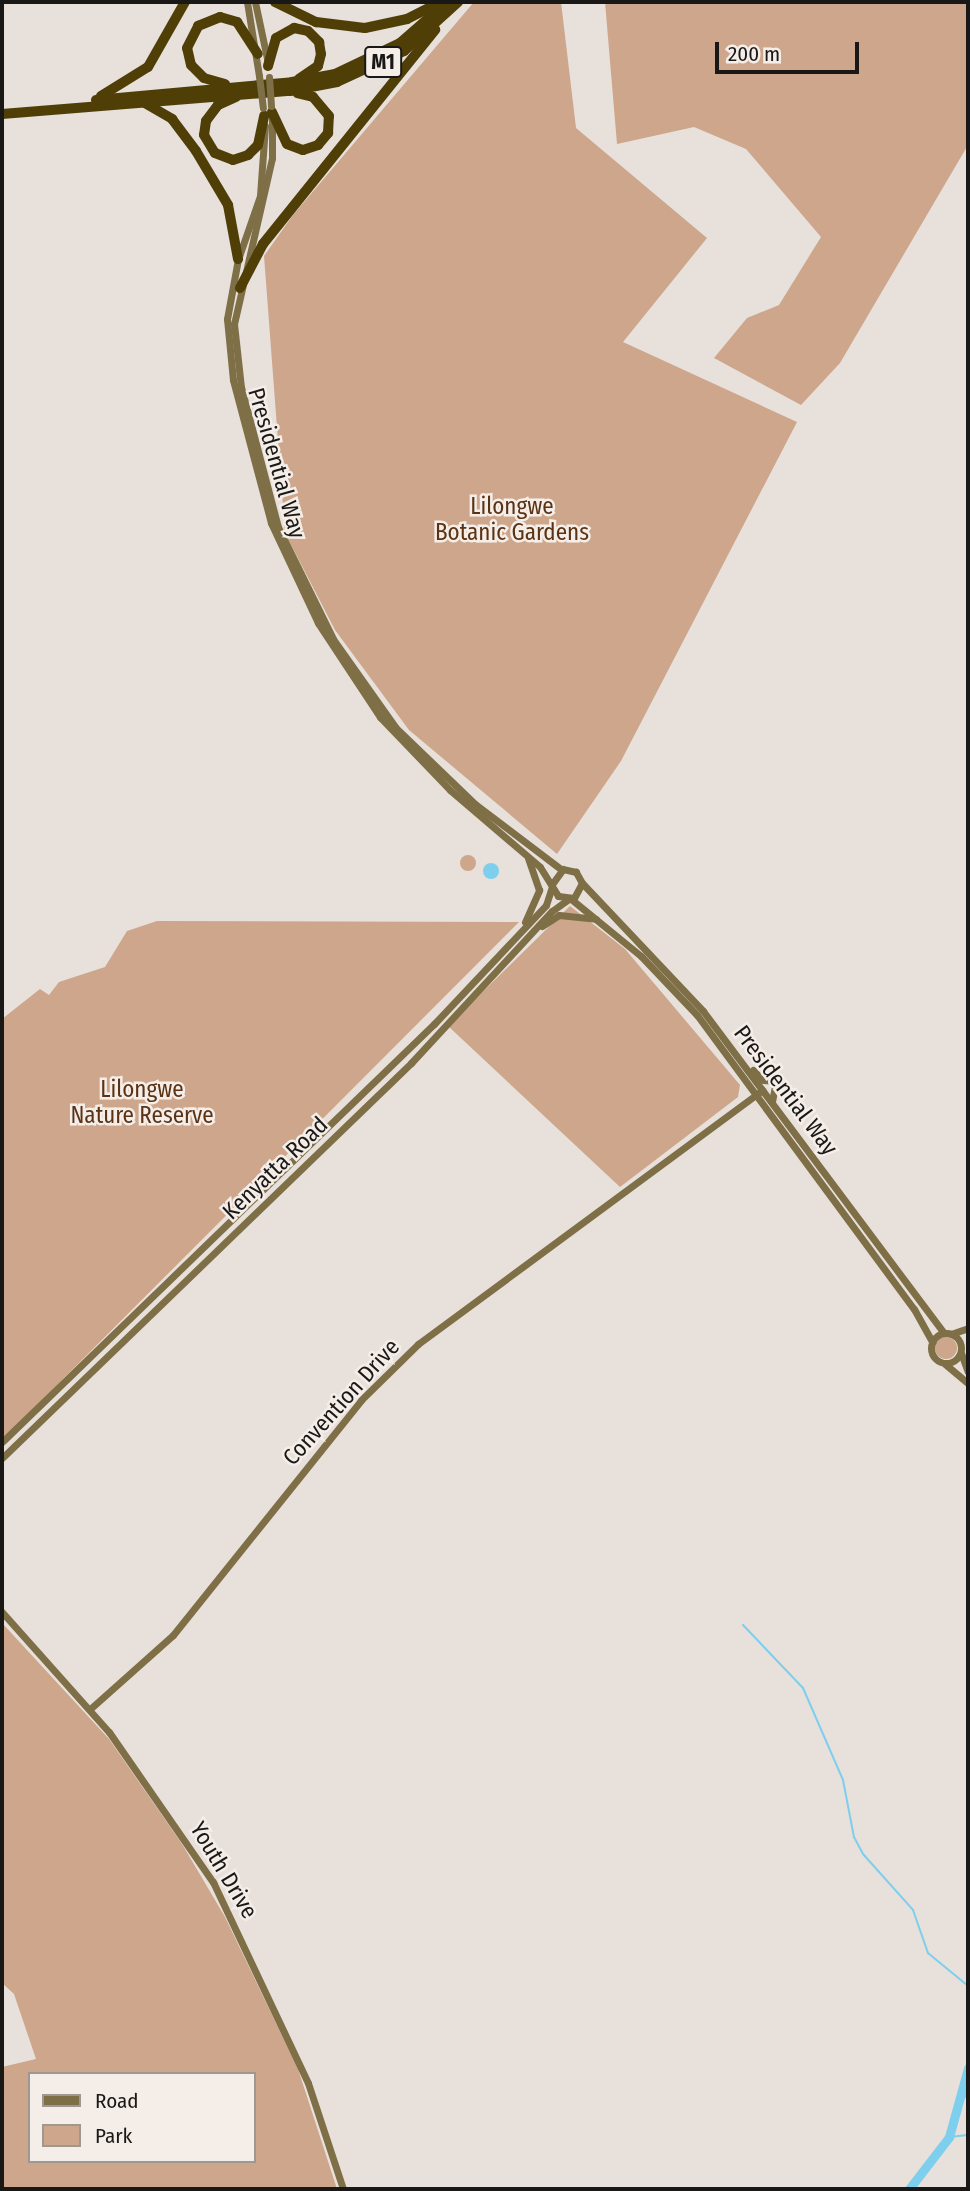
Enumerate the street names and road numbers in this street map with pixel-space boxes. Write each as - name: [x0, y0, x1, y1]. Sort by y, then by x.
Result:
- road number: M1: [364, 44, 402, 80]
- street label: Presidential Way: [242, 385, 312, 541]
- street label: Presidential Way: [728, 1020, 844, 1160]
- street label: Kenyatta Road: [217, 1111, 333, 1225]
- street label: Convention Drive: [277, 1333, 405, 1471]
- street label: Youth Drive: [184, 1817, 264, 1923]

